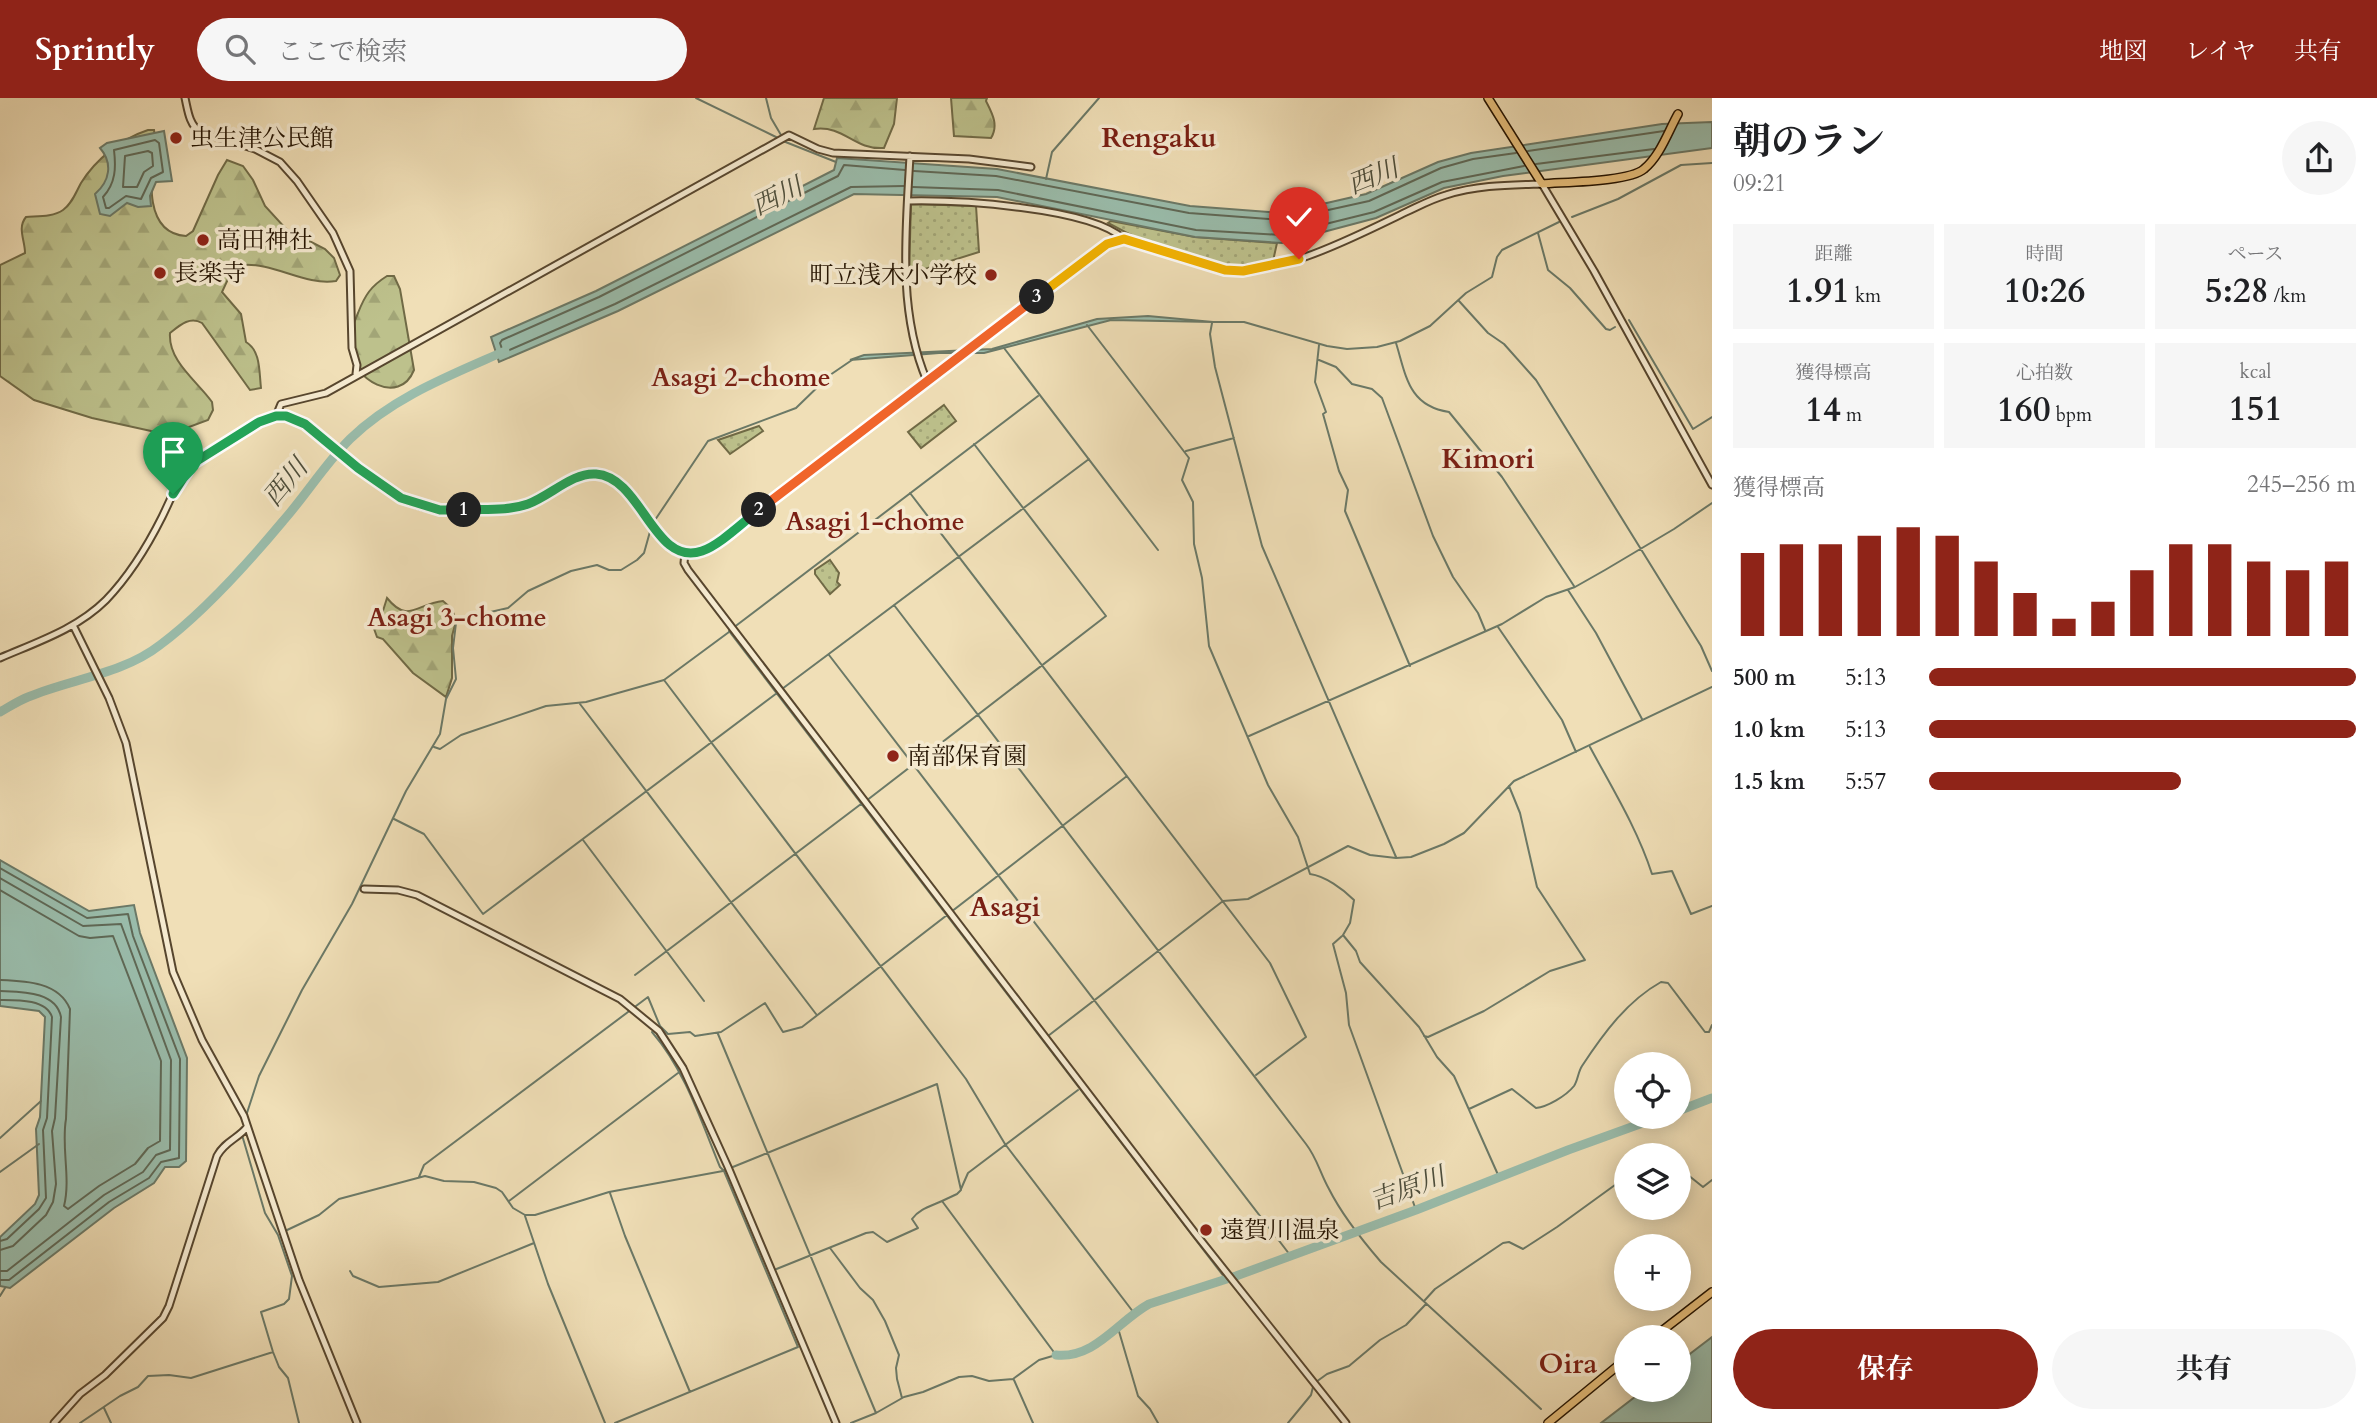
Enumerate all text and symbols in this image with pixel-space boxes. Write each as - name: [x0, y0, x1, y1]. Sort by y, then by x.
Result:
- search box: [197, 18, 687, 81]
- text: Sprintly: [35, 27, 155, 72]
- icon: search: [221, 30, 259, 68]
- text: ここで検索: [277, 34, 407, 69]
- text: 地図: [2099, 35, 2147, 68]
- text: レイヤ: [2185, 35, 2256, 68]
- text: 共有: [2294, 35, 2342, 68]
- text: 朝のラン: [1733, 116, 1885, 168]
- district label: Rengaku: [1101, 119, 1217, 157]
- button: share: [2282, 121, 2356, 195]
- place label: 虫生津公民館: [190, 122, 334, 155]
- marker: 虫生津公民館: [168, 130, 184, 146]
- water label: 西川: [1343, 149, 1407, 202]
- water label: 西川: [746, 168, 811, 224]
- text: 09:21: [1733, 168, 1786, 199]
- pin: [1269, 187, 1329, 259]
- icon: check: [1280, 198, 1318, 236]
- place label: 高田神社: [217, 224, 313, 257]
- marker: 高田神社: [195, 232, 211, 248]
- text: 距離: [1814, 241, 1853, 267]
- text: 時間: [2025, 241, 2064, 267]
- text: ペース: [2227, 241, 2284, 267]
- place label: 長楽寺: [174, 257, 246, 290]
- place label: 町立浅木小学校: [809, 259, 977, 292]
- marker: 長楽寺: [152, 265, 168, 281]
- marker: 町立浅木小学校: [983, 267, 999, 283]
- text: 1.91: [1786, 267, 1850, 315]
- text: 10:26: [2004, 267, 2085, 315]
- text: 5:28: [2205, 267, 2269, 315]
- pin: 3: [1020, 280, 1054, 314]
- text: 3: [1032, 283, 1041, 309]
- text: km: [1850, 283, 1881, 309]
- text: /km: [2269, 283, 2306, 309]
- text: kcal: [2240, 359, 2271, 385]
- district label: Asagi 2-chome: [651, 360, 831, 395]
- text: 獲得標高: [1795, 360, 1872, 386]
- text: 心拍数: [2016, 360, 2073, 386]
- text: 151: [2229, 385, 2282, 433]
- text: 14: [1805, 386, 1841, 434]
- text: 160: [1997, 386, 2051, 434]
- text: m: [1841, 402, 1862, 428]
- text: bpm: [2051, 402, 2092, 428]
- pin: [143, 422, 203, 494]
- icon: arrive: [154, 433, 192, 471]
- district label: Kimori: [1441, 440, 1535, 478]
- water label: 西川: [255, 449, 317, 513]
- text: 245–256 m: [2247, 469, 2356, 500]
- text: 獲得標高: [1733, 472, 1825, 503]
- pin: 1: [447, 492, 482, 528]
- pin: 2: [742, 492, 776, 528]
- text: 1: [459, 496, 468, 522]
- text: 2: [754, 496, 763, 522]
- district label: Asagi 1-chome: [785, 504, 965, 539]
- district label: Asagi 3-chome: [367, 600, 547, 635]
- text: 500 m: [1733, 662, 1796, 693]
- text: 5:13: [1845, 662, 1886, 693]
- text: 1.0 km: [1733, 714, 1805, 745]
- text: 5:13: [1845, 714, 1886, 745]
- place label: 南部保育園: [907, 740, 1027, 773]
- marker: 南部保育園: [885, 748, 901, 764]
- text: 1.5 km: [1733, 766, 1805, 797]
- text: 5:57: [1845, 766, 1886, 797]
- district label: Asagi: [970, 888, 1041, 926]
- map controls: [1614, 1052, 1691, 1402]
- button: locate: [1614, 1052, 1691, 1129]
- button: layers: [1614, 1143, 1691, 1220]
- water label: 吉原川: [1365, 1158, 1453, 1218]
- place label: 遠賀川温泉: [1220, 1214, 1340, 1247]
- marker: 遠賀川温泉: [1198, 1222, 1214, 1238]
- button: +: [1614, 1234, 1691, 1311]
- button: −: [1614, 1325, 1691, 1402]
- button: 保存: [1733, 1329, 2038, 1409]
- button: 共有: [2052, 1329, 2356, 1409]
- district label: Oira: [1538, 1345, 1598, 1383]

